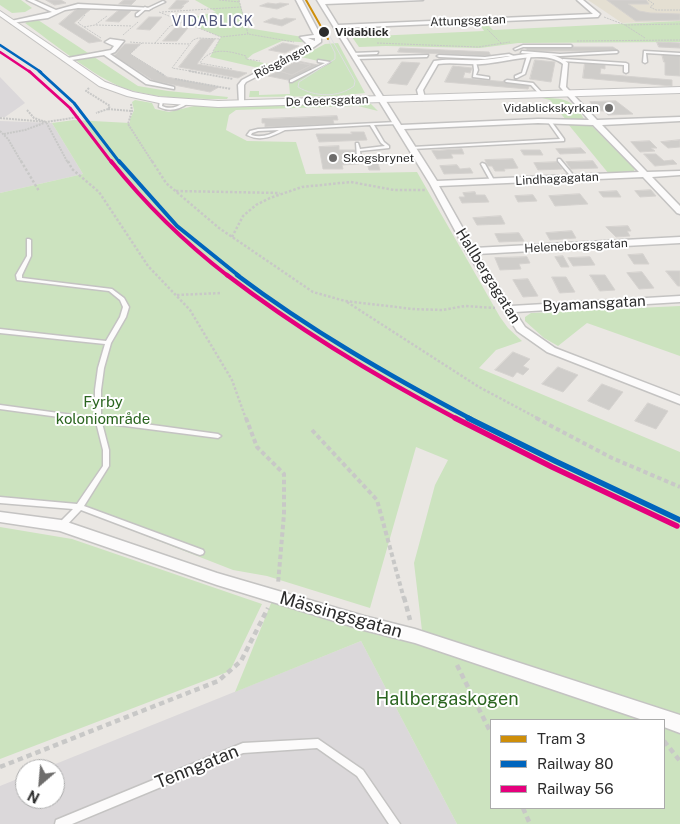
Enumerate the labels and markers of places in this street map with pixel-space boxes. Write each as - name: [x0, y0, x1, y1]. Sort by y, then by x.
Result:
- marker: Vidablick: [317, 25, 331, 39]
- place label: Vidablick: [335, 25, 389, 39]
- place label: Vidablickskyrkan: [503, 101, 599, 115]
- marker: Vidablickskyrkan: [603, 102, 615, 114]
- place label: Skogsbrynet: [343, 151, 414, 165]
- marker: Skogsbrynet: [327, 152, 339, 164]

